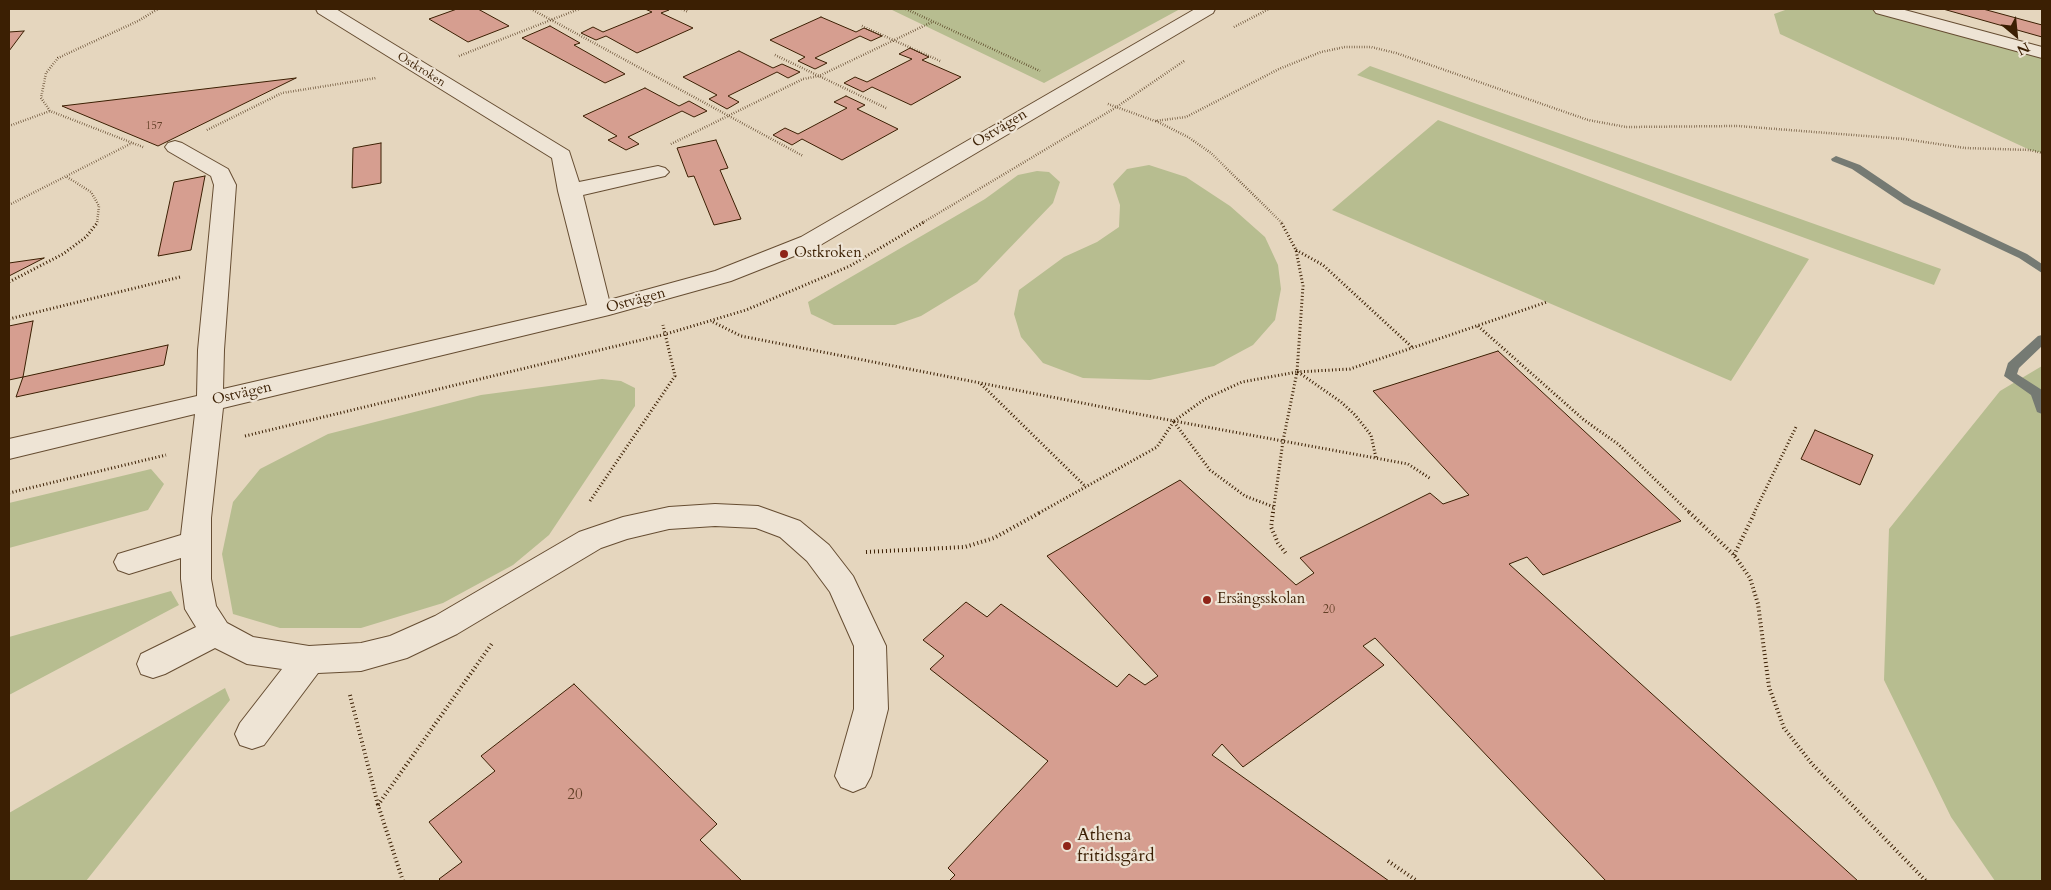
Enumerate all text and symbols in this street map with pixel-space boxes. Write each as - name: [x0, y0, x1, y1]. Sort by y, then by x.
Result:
- north arrow: [1991, 10, 2041, 60]
- text: N: [2013, 37, 2033, 60]
- street label: Ostkroken: [394, 50, 448, 90]
- street label: Ostvägen: [969, 106, 1031, 152]
- house number: 157: [146, 119, 162, 133]
- place label: Ostkroken: [794, 245, 862, 263]
- marker: Ostkroken: [778, 248, 790, 260]
- street label: Ostvägen: [604, 284, 668, 318]
- street label: Ostvägen: [210, 378, 274, 410]
- place label: Ersängsskolan: [1217, 591, 1305, 609]
- marker: Ersängsskolan: [1201, 594, 1213, 606]
- house number: 20: [1323, 603, 1335, 617]
- house number: 20: [567, 787, 583, 805]
- place label: Athena fritidsgård: [1077, 825, 1154, 868]
- marker: Athena fritidsgård: [1061, 840, 1073, 852]

